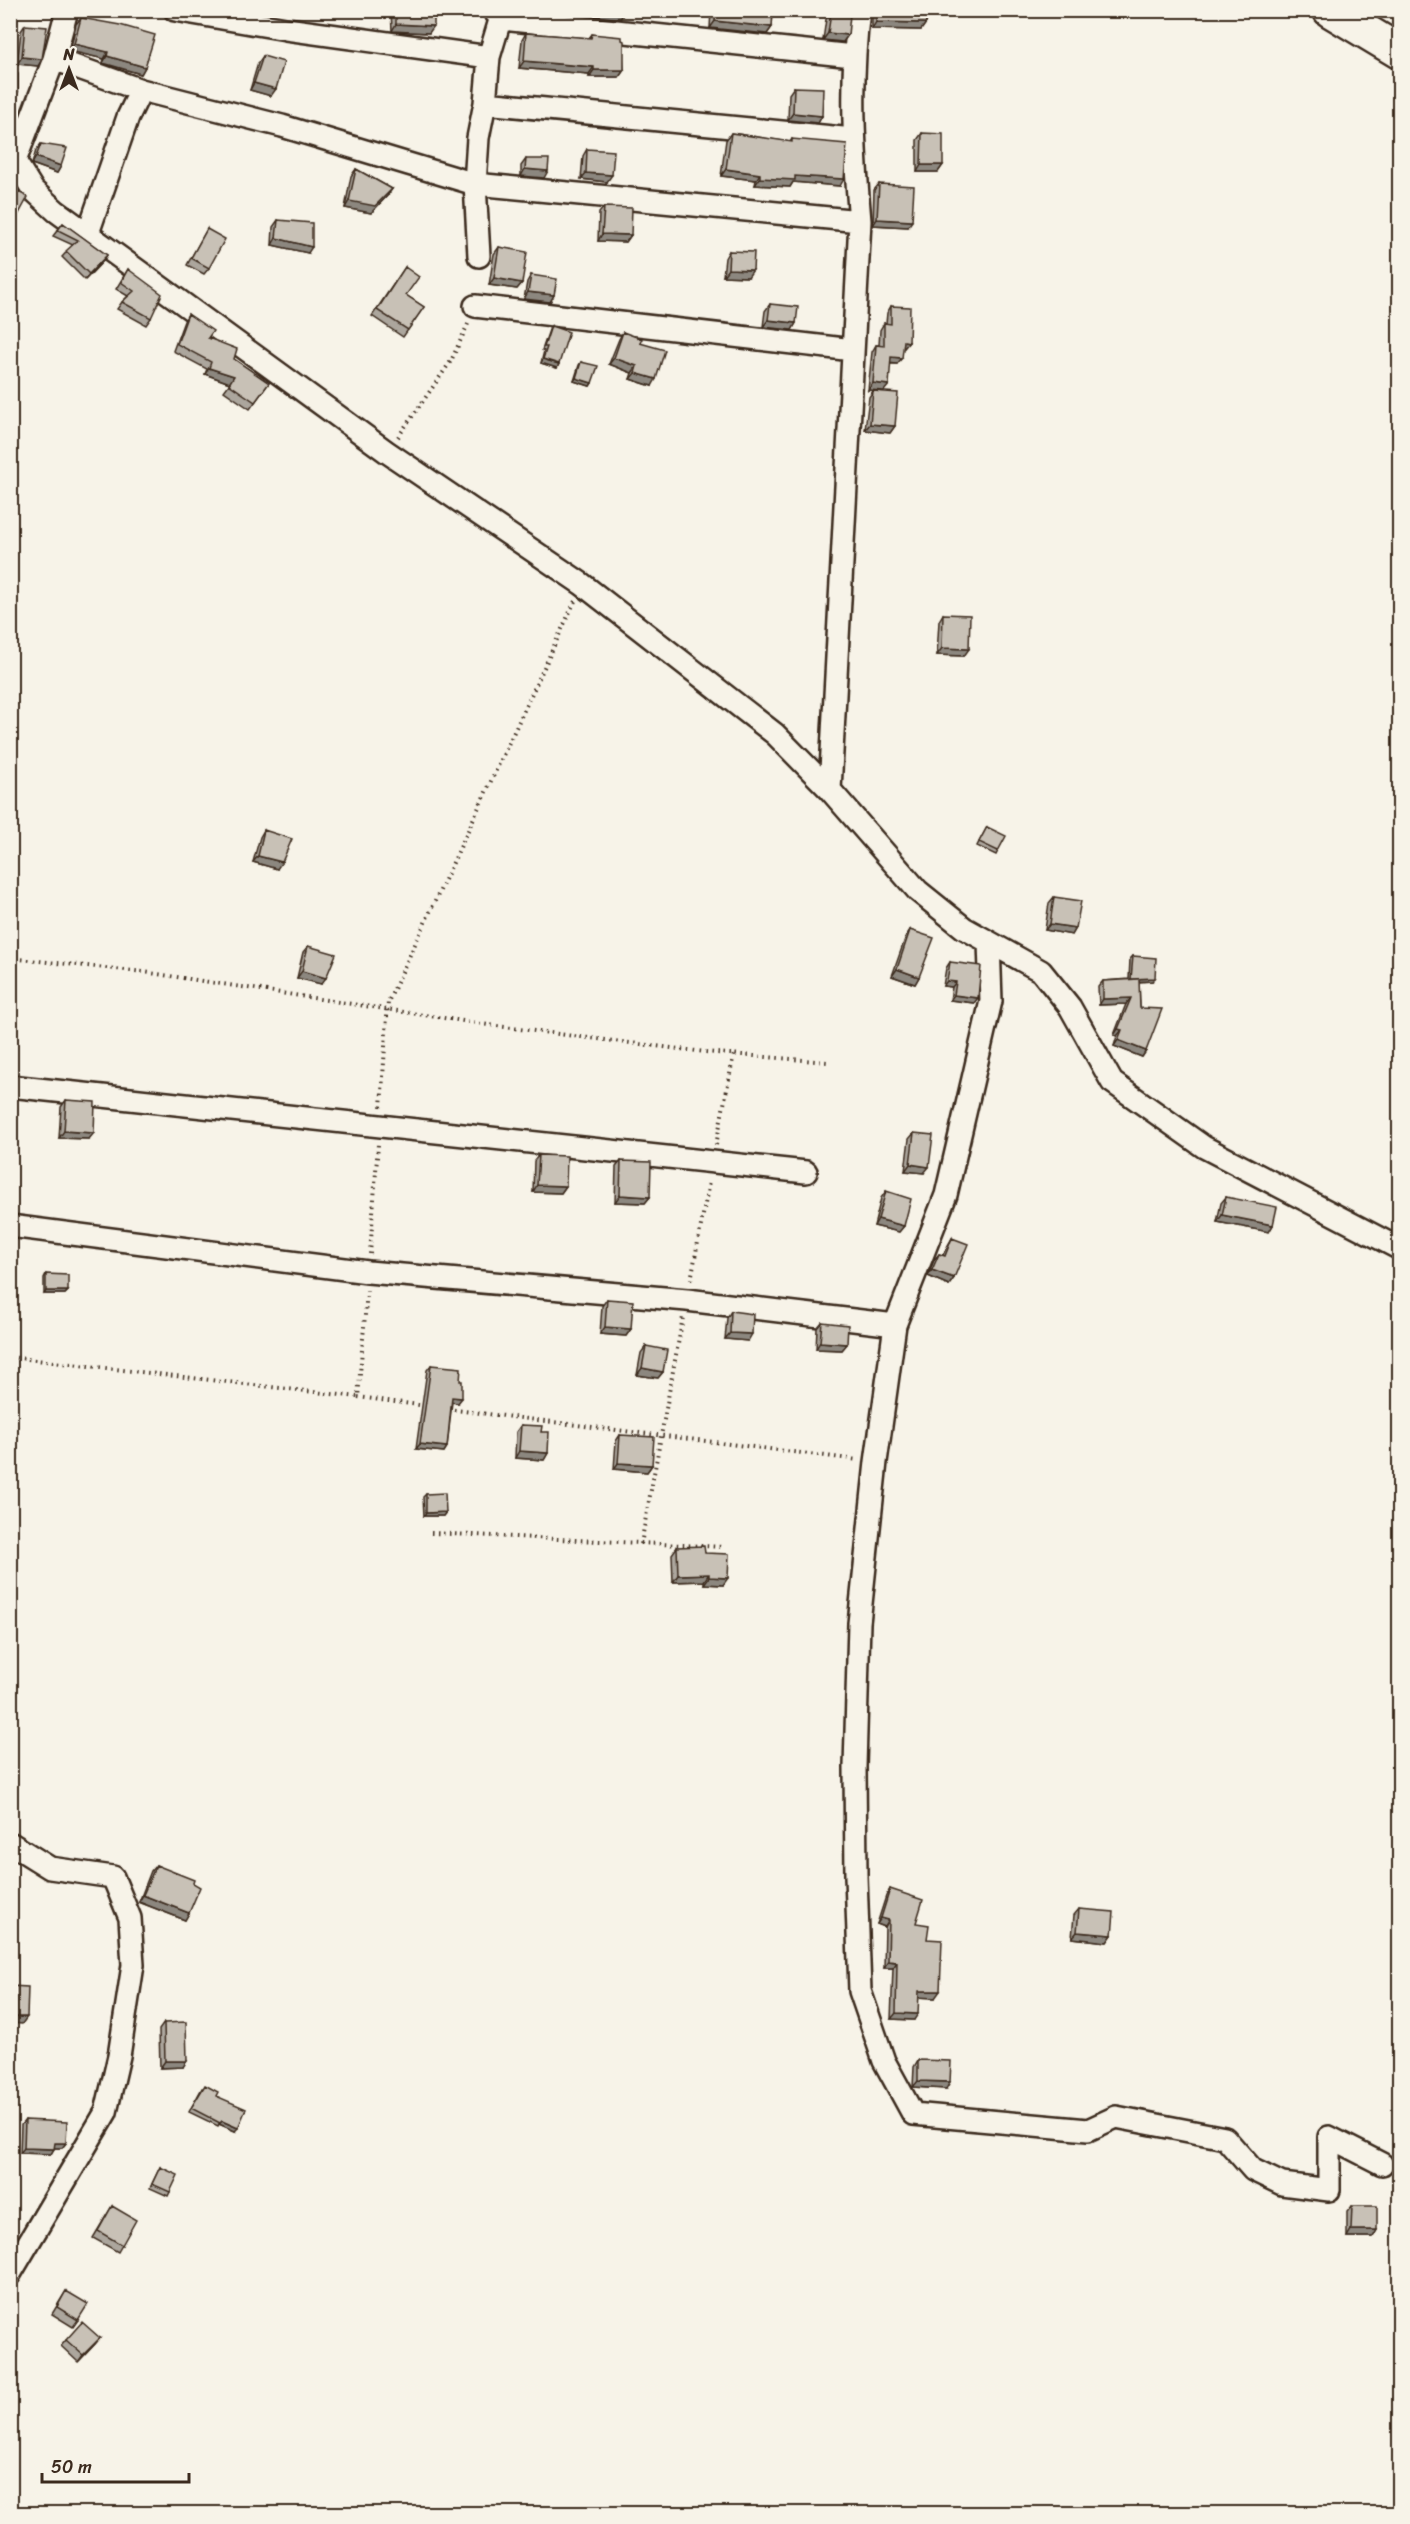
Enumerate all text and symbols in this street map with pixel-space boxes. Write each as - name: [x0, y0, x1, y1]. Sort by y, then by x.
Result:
- north arrow: [39, 39, 99, 99]
- text: N: [62, 40, 75, 69]
- scale bar: [42, 2446, 189, 2484]
- text: 50 m: [51, 2451, 92, 2483]

